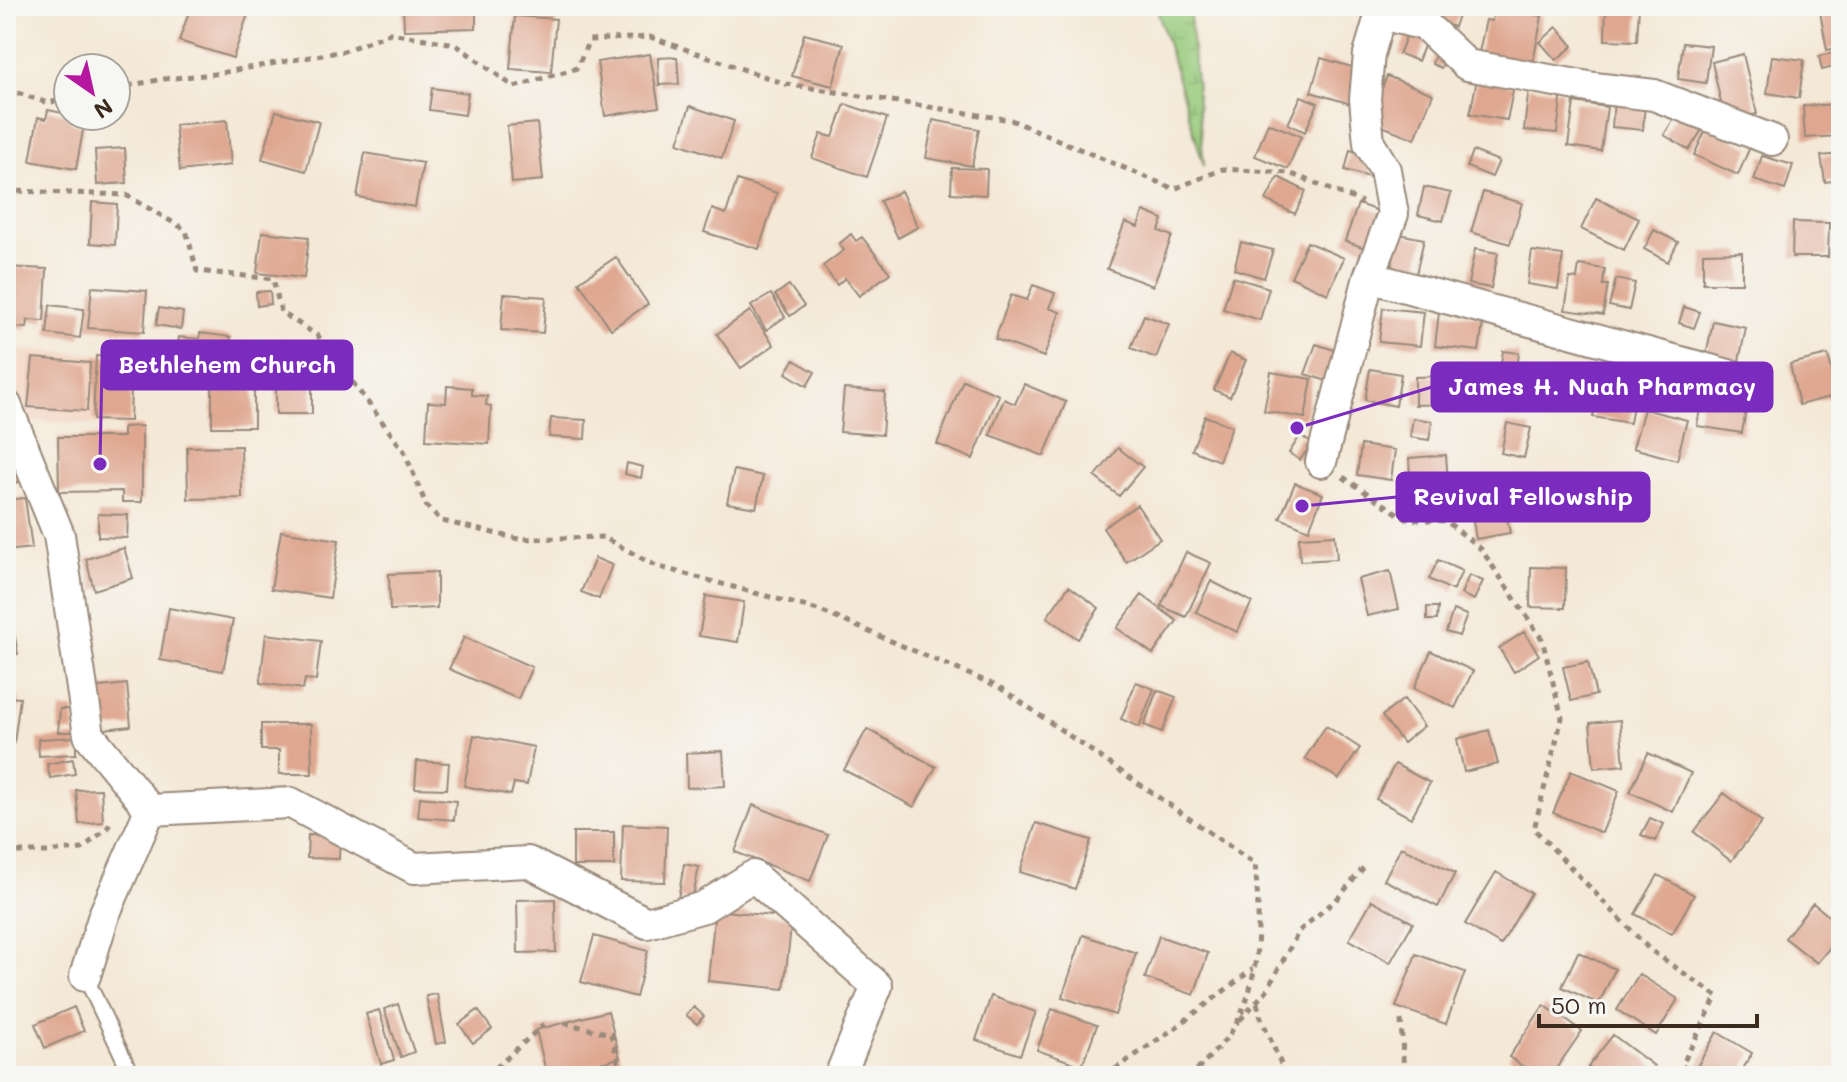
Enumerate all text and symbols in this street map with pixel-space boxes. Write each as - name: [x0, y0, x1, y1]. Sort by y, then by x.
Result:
- north arrow: [52, 52, 132, 132]
- text: N: [88, 92, 118, 126]
- callout: Bethlehem Church: [102, 341, 352, 389]
- text: Bethlehem Church: [118, 348, 336, 379]
- callout: James H. Nuah Pharmacy: [1432, 363, 1772, 411]
- text: James H. Nuah Pharmacy: [1448, 370, 1756, 401]
- callout: Revival Fellowship: [1397, 473, 1649, 521]
- text: Revival Fellowship: [1413, 480, 1633, 511]
- scale bar: [1539, 978, 1757, 1028]
- text: 50 m: [1551, 989, 1607, 1020]

